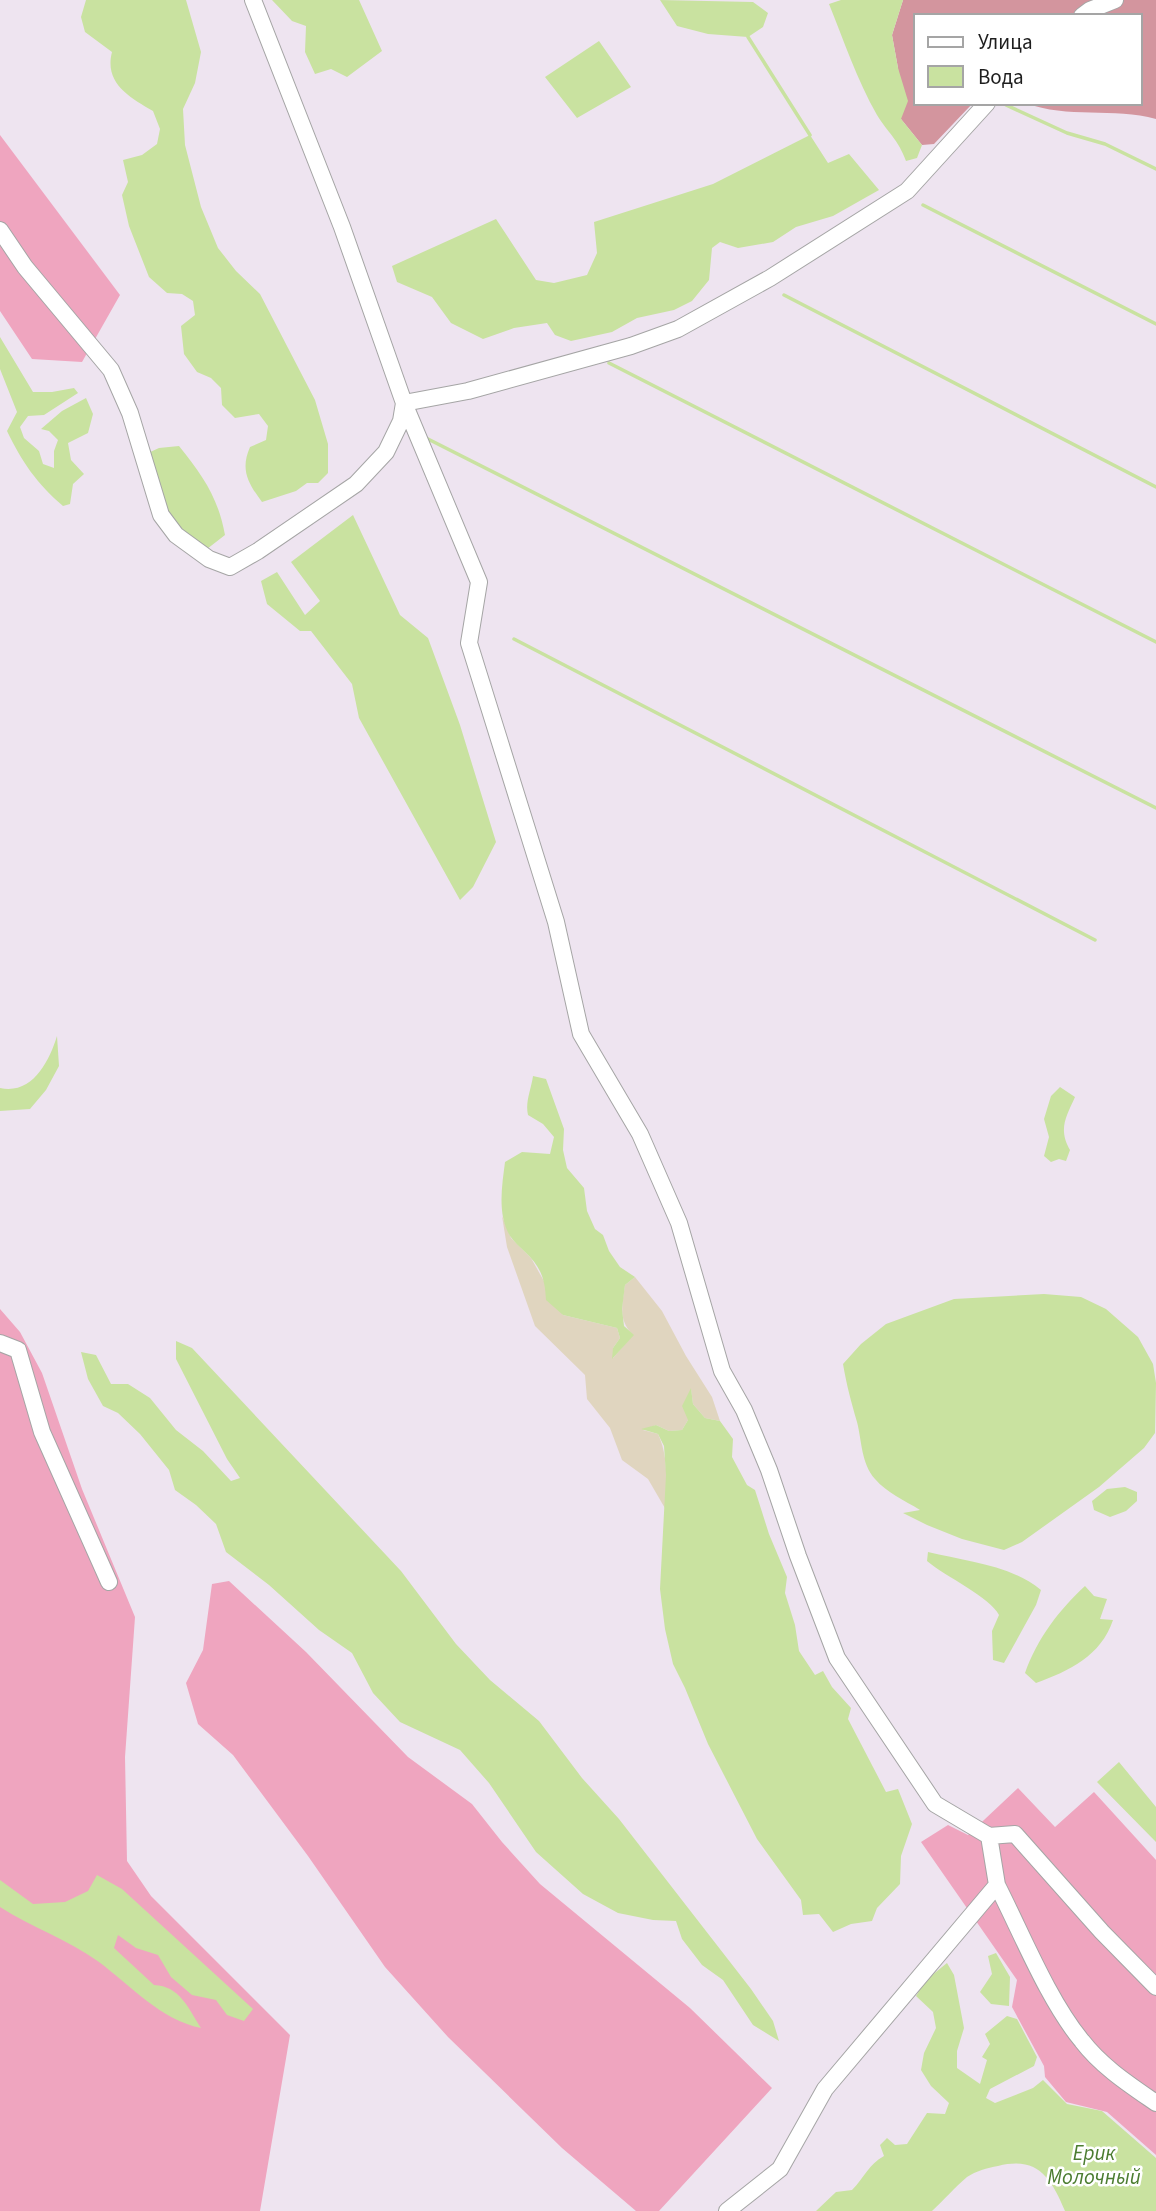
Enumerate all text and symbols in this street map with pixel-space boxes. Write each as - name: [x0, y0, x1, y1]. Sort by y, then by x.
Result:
- legend: [914, 14, 1142, 105]
- text: Улица: [978, 27, 1033, 57]
- text: Вода: [978, 62, 1024, 92]
- water label: Ерик Молочный: [1047, 2138, 1141, 2192]

